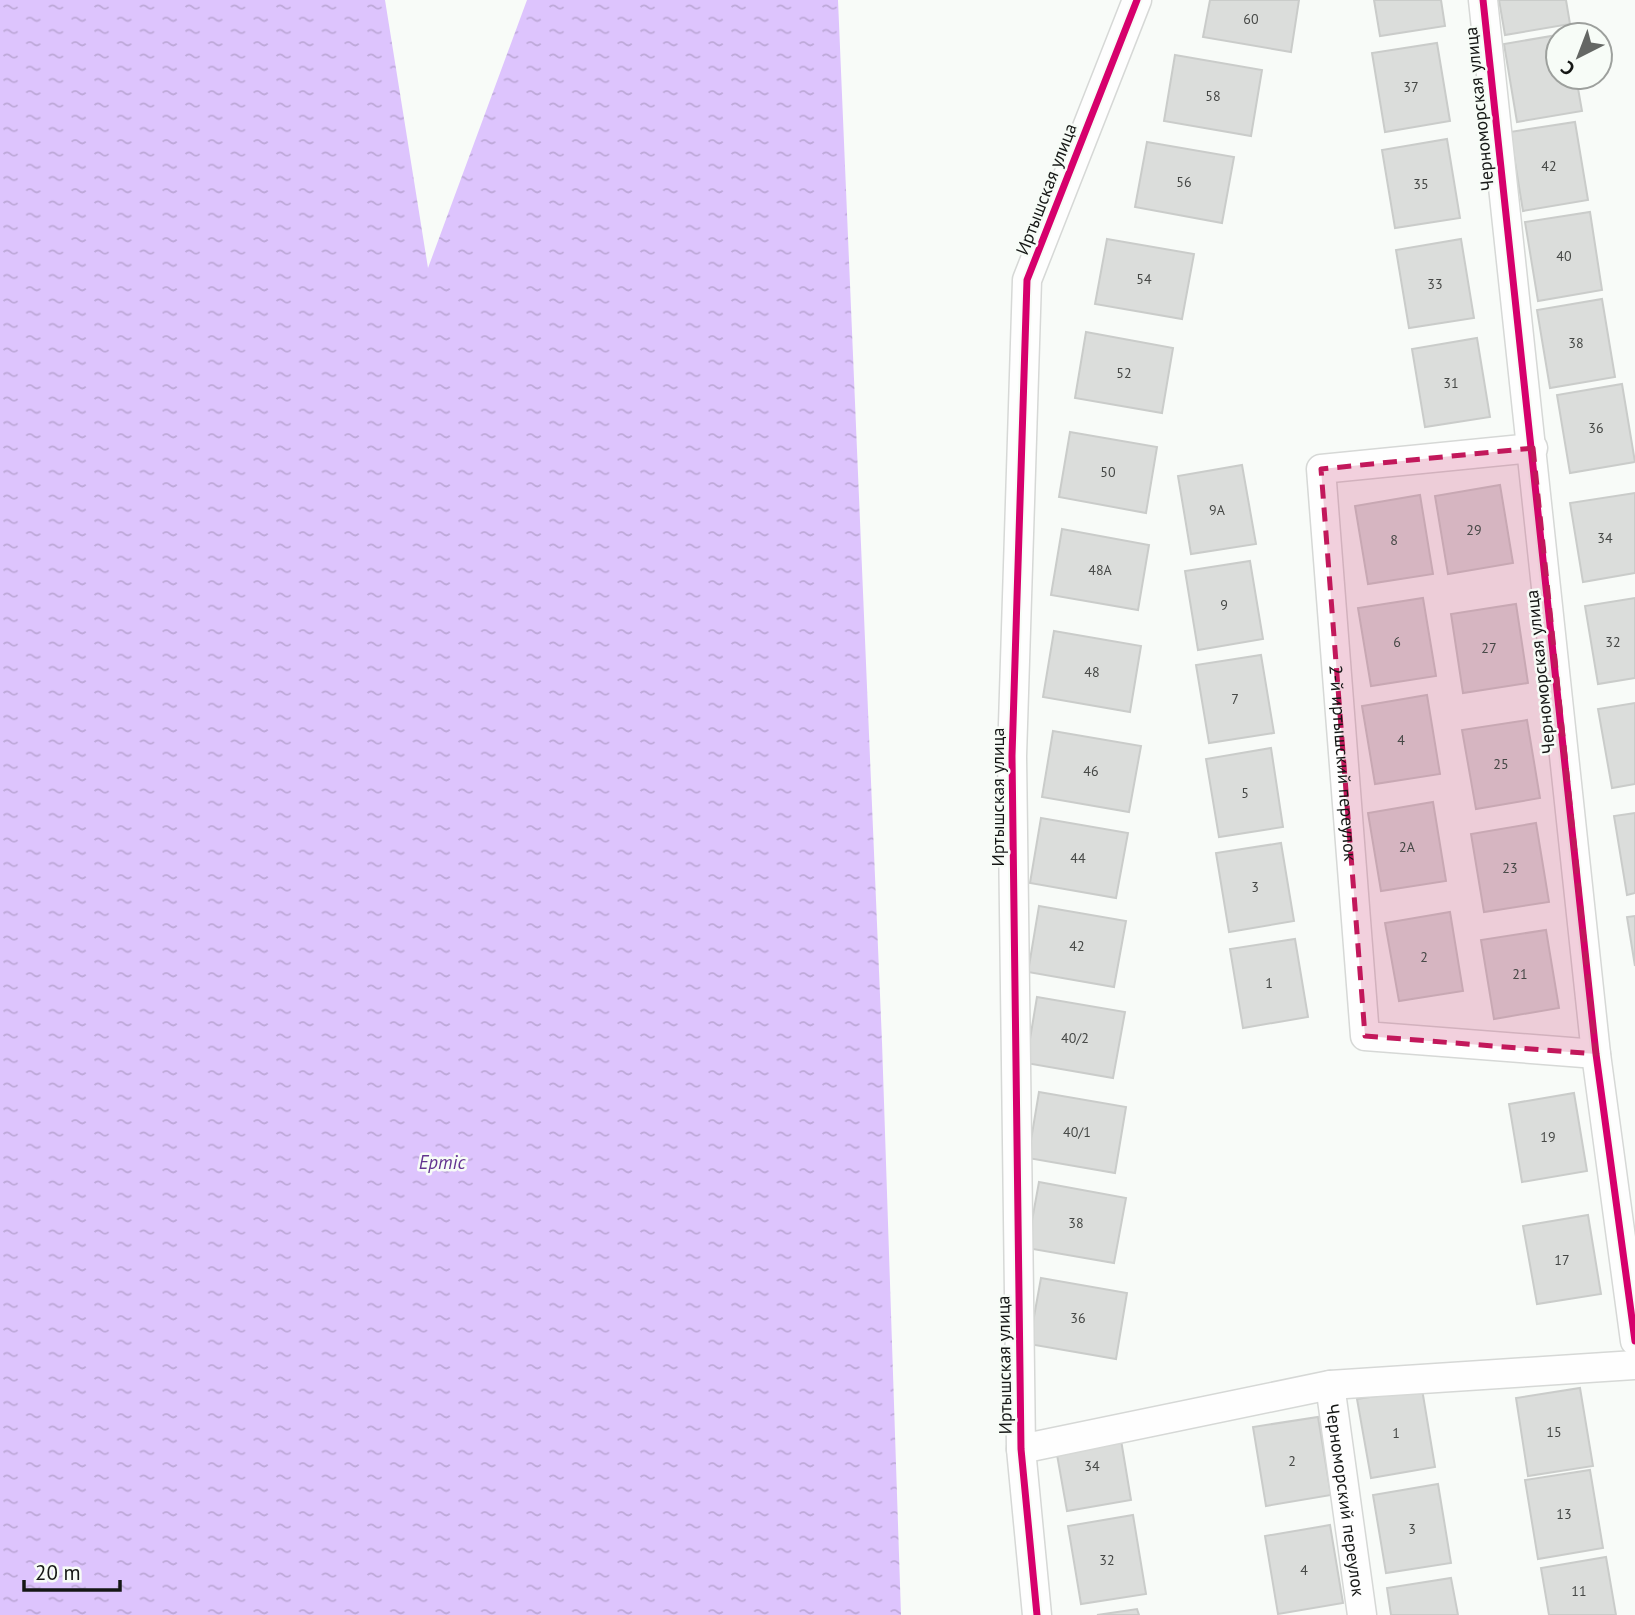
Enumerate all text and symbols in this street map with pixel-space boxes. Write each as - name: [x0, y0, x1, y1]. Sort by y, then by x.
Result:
- house number: 60: [1243, 10, 1259, 28]
- north arrow: [1544, 21, 1614, 91]
- street label: Черноморская улица: [1459, 26, 1499, 192]
- text: С: [1555, 56, 1580, 81]
- house number: 37: [1403, 78, 1419, 96]
- house number: 58: [1205, 87, 1221, 105]
- street label: Иртышская улица: [1010, 120, 1082, 258]
- house number: 42: [1541, 157, 1557, 175]
- house number: 56: [1176, 173, 1192, 191]
- house number: 35: [1413, 175, 1429, 193]
- house number: 40: [1556, 247, 1572, 265]
- house number: 54: [1136, 270, 1152, 288]
- house number: 33: [1427, 275, 1443, 293]
- house number: 38: [1568, 334, 1584, 352]
- house number: 52: [1116, 364, 1132, 382]
- house number: 31: [1443, 374, 1459, 392]
- house number: 36: [1588, 419, 1604, 437]
- house number: 50: [1100, 463, 1116, 481]
- house number: 9А: [1209, 501, 1226, 519]
- house number: 29: [1466, 521, 1482, 539]
- house number: 34: [1597, 529, 1613, 547]
- house number: 8: [1390, 531, 1398, 549]
- house number: 48А: [1088, 561, 1113, 579]
- street label: Черноморская улица: [1520, 589, 1560, 755]
- house number: 9: [1220, 596, 1228, 614]
- house number: 6: [1393, 633, 1401, 651]
- house number: 32: [1605, 633, 1621, 651]
- house number: 27: [1481, 639, 1497, 657]
- house number: 48: [1084, 663, 1100, 681]
- street label: 2-й иртышский переулок: [1325, 664, 1363, 862]
- house number: 7: [1231, 690, 1239, 708]
- street label: Иртышская улица: [986, 728, 1009, 866]
- house number: 4: [1397, 731, 1405, 749]
- house number: 25: [1493, 755, 1509, 773]
- house number: 46: [1083, 762, 1099, 780]
- house number: 5: [1241, 784, 1249, 802]
- house number: 2А: [1399, 838, 1416, 856]
- house number: 44: [1070, 849, 1086, 867]
- house number: 23: [1502, 859, 1518, 877]
- house number: 3: [1251, 878, 1259, 896]
- house number: 42: [1069, 937, 1085, 955]
- house number: 2: [1420, 948, 1428, 966]
- house number: 21: [1512, 965, 1528, 983]
- house number: 1: [1265, 974, 1273, 992]
- house number: 40/2: [1061, 1029, 1089, 1047]
- house number: 40/1: [1063, 1123, 1091, 1141]
- house number: 19: [1540, 1128, 1556, 1146]
- water label: Ертіс: [419, 1150, 466, 1174]
- house number: 38: [1068, 1214, 1084, 1232]
- house number: 17: [1554, 1251, 1570, 1269]
- street label: Иртышская улица: [991, 1295, 1017, 1435]
- house number: 36: [1070, 1309, 1086, 1327]
- street label: Черноморский переулок: [1321, 1402, 1371, 1598]
- house number: 15: [1546, 1423, 1562, 1441]
- house number: 1: [1392, 1424, 1400, 1442]
- house number: 2: [1288, 1452, 1296, 1470]
- house number: 34: [1084, 1457, 1100, 1475]
- house number: 13: [1556, 1505, 1572, 1523]
- house number: 3: [1408, 1520, 1416, 1538]
- scale bar: [24, 1548, 121, 1592]
- house number: 32: [1099, 1551, 1115, 1569]
- text: 20 m: [35, 1559, 81, 1586]
- house number: 4: [1300, 1561, 1308, 1579]
- house number: 11: [1571, 1582, 1587, 1600]

